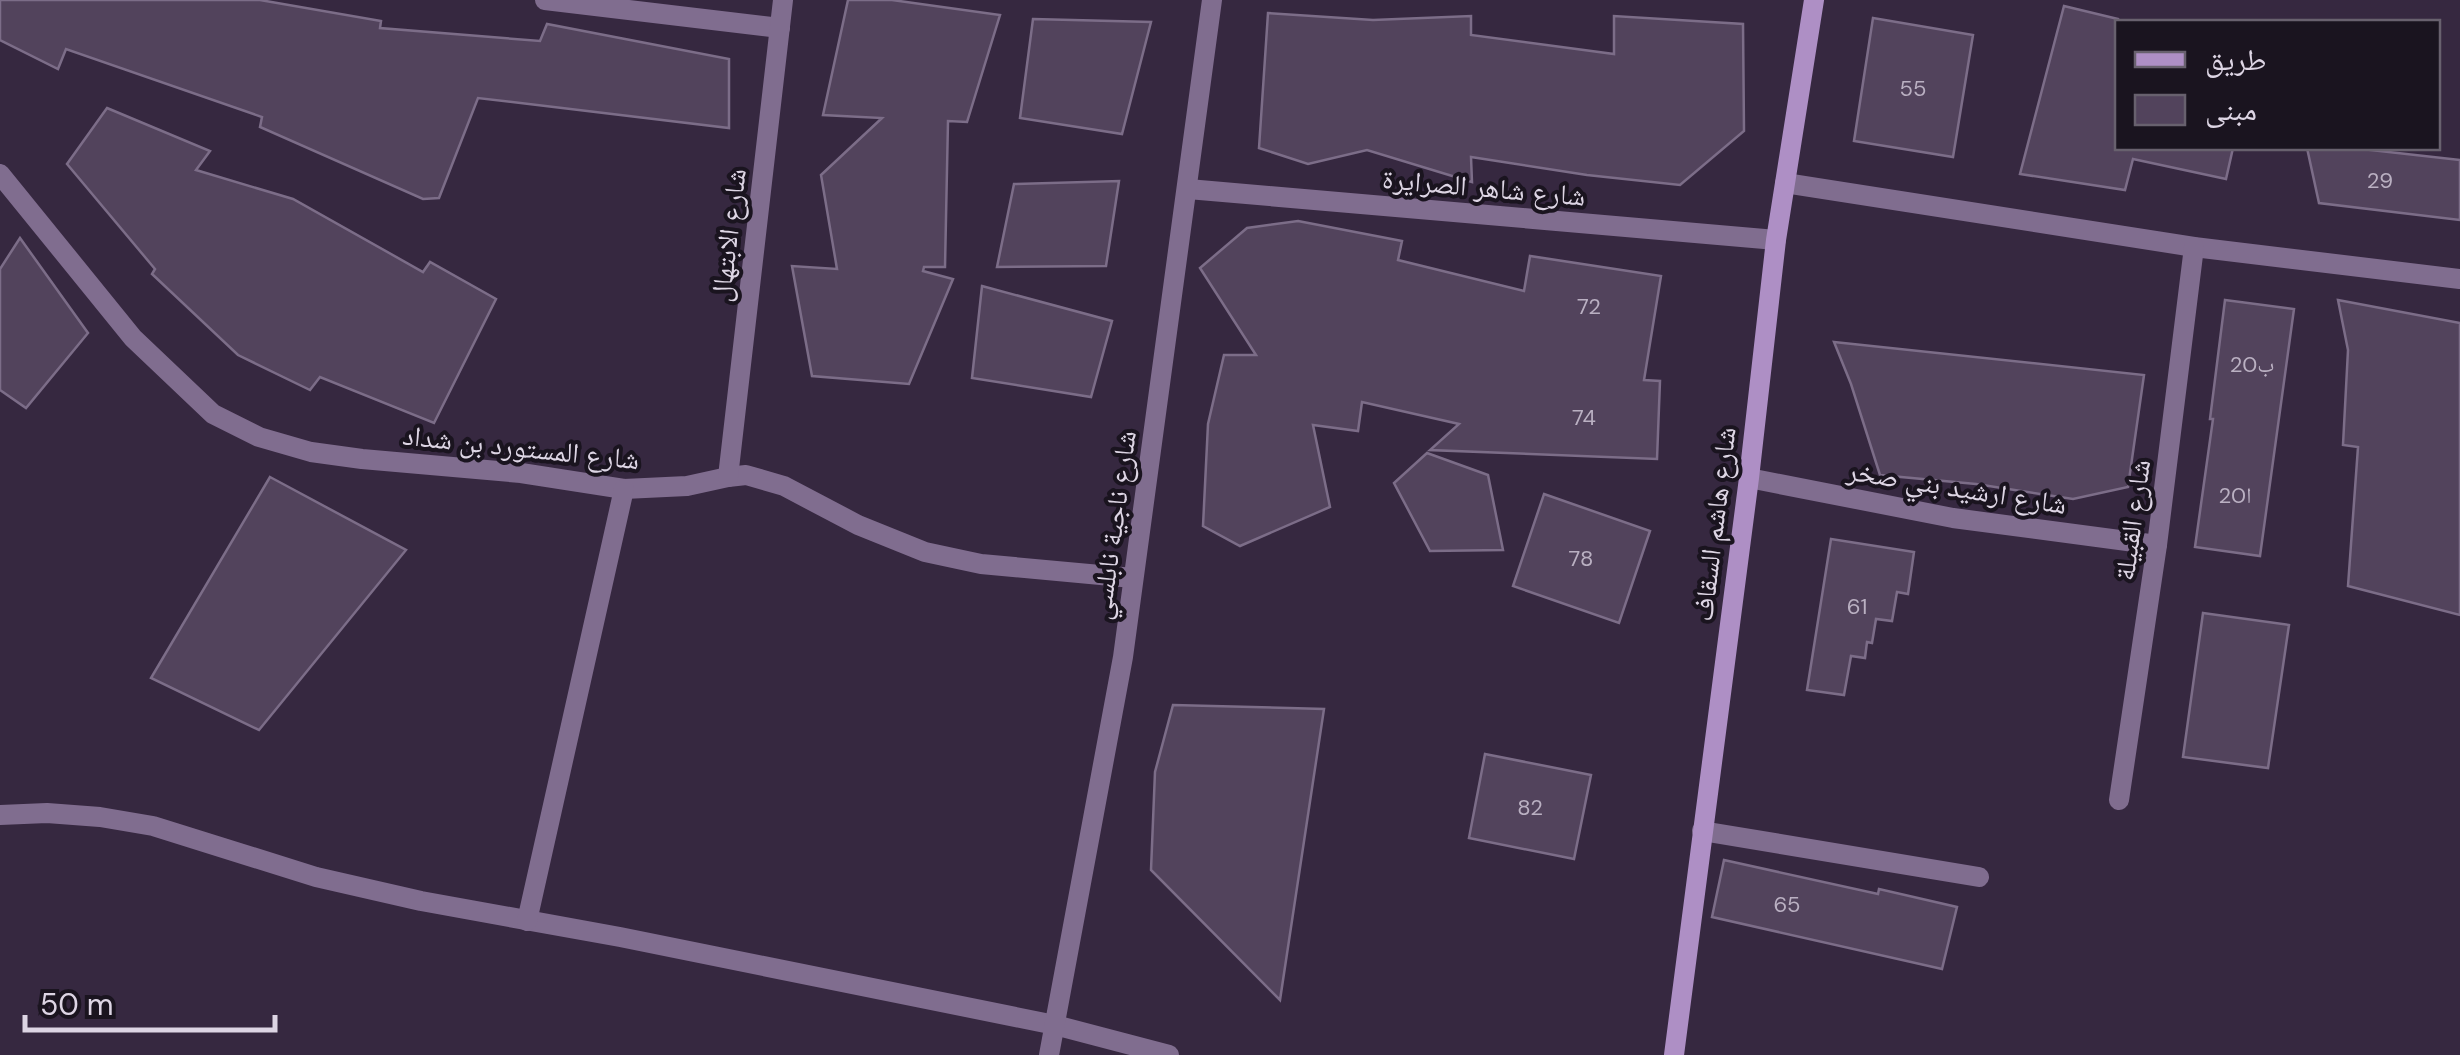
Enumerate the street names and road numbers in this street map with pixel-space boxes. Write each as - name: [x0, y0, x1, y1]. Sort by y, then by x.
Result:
- street label: شارع شاهر الصرايرة: [1381, 160, 1587, 215]
- street label: شارع الابتهال: [702, 166, 755, 304]
- street label: شارع المستورد بن شداد: [401, 417, 641, 478]
- street label: شارع هاشم السقاف: [1684, 425, 1745, 623]
- street label: شارع ناجية نابلسي: [1082, 428, 1149, 623]
- street label: شارع ارشيد بني صخر: [1843, 452, 2069, 527]
- street label: شارع القبيلة: [2106, 457, 2159, 583]

